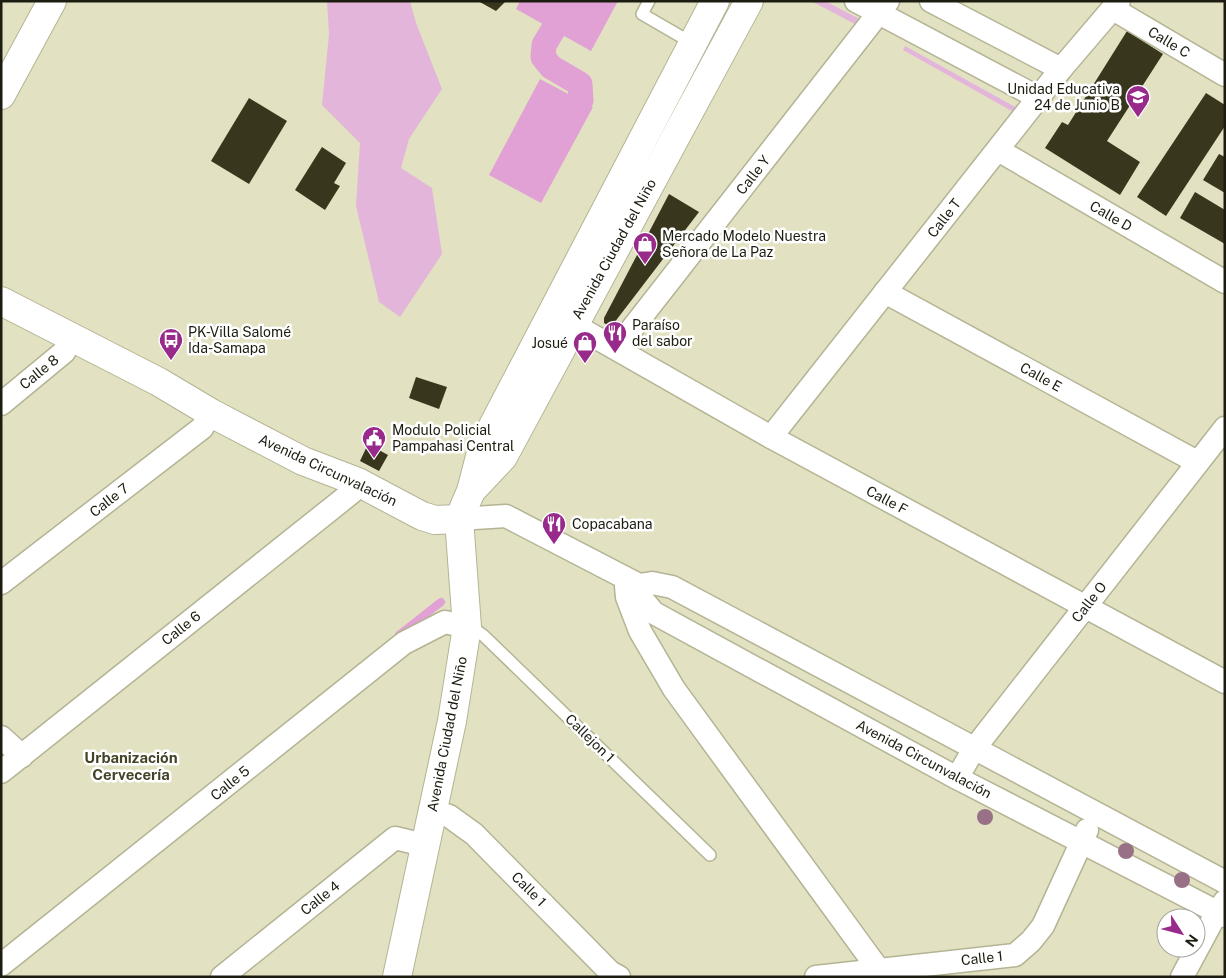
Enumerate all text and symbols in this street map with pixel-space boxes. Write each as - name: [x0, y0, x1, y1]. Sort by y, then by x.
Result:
- street label: Calle C: [1145, 23, 1193, 61]
- place label: Unidad Educativa 24 de Junio B: [1007, 81, 1120, 113]
- school or university icon: Unidad Educativa 24 de Junio B: [1125, 84, 1151, 118]
- street label: Calle Y: [733, 152, 773, 198]
- street label: Avenida Ciudad del Niño: [569, 176, 659, 322]
- street label: Calle T: [924, 195, 964, 241]
- street label: Calle D: [1087, 198, 1135, 234]
- place label: Mercado Modelo Nuestra Señora de La Paz: [662, 228, 826, 260]
- shop icon: Mercado Modelo Nuestra Señora de La Paz: [632, 231, 658, 265]
- place label: Paraíso del sabor: [632, 317, 693, 349]
- restaurant icon: Paraíso del sabor: [602, 320, 628, 354]
- place label: PK-Villa Salomé Ida-Samapa: [188, 324, 291, 356]
- bus stop icon: PK-Villa Salomé Ida-Samapa: [158, 327, 184, 361]
- shop icon: Josué: [572, 330, 598, 364]
- place label: Josué: [532, 335, 568, 351]
- street label: Calle 8: [16, 351, 62, 393]
- street label: Calle E: [1017, 359, 1065, 395]
- place label: Modulo Policial Pampahasi Central: [392, 422, 514, 454]
- public building icon: Modulo Policial Pampahasi Central: [361, 425, 387, 459]
- street label: Avenida Circunvalación: [256, 431, 400, 509]
- street label: Calle 7: [86, 480, 132, 520]
- street label: Calle F: [863, 482, 911, 518]
- restaurant icon: Copacabana: [541, 511, 567, 545]
- place label: Copacabana: [572, 516, 653, 532]
- street label: Calle O: [1068, 579, 1110, 625]
- street label: Calle 6: [158, 607, 204, 648]
- street label: Avenida Ciudad del Niño: [424, 655, 470, 813]
- street label: Callejon 1: [562, 711, 618, 765]
- street label: Avenida Circunvalación: [854, 717, 994, 801]
- district label: Urbanización Cervecería: [84, 749, 178, 783]
- street label: Calle 5: [207, 762, 253, 804]
- street label: Calle 1: [508, 868, 550, 910]
- street label: Calle 4: [297, 877, 343, 918]
- north arrow: [1156, 908, 1206, 958]
- text: N: [1182, 932, 1201, 950]
- street label: Calle 1: [960, 948, 1004, 968]

